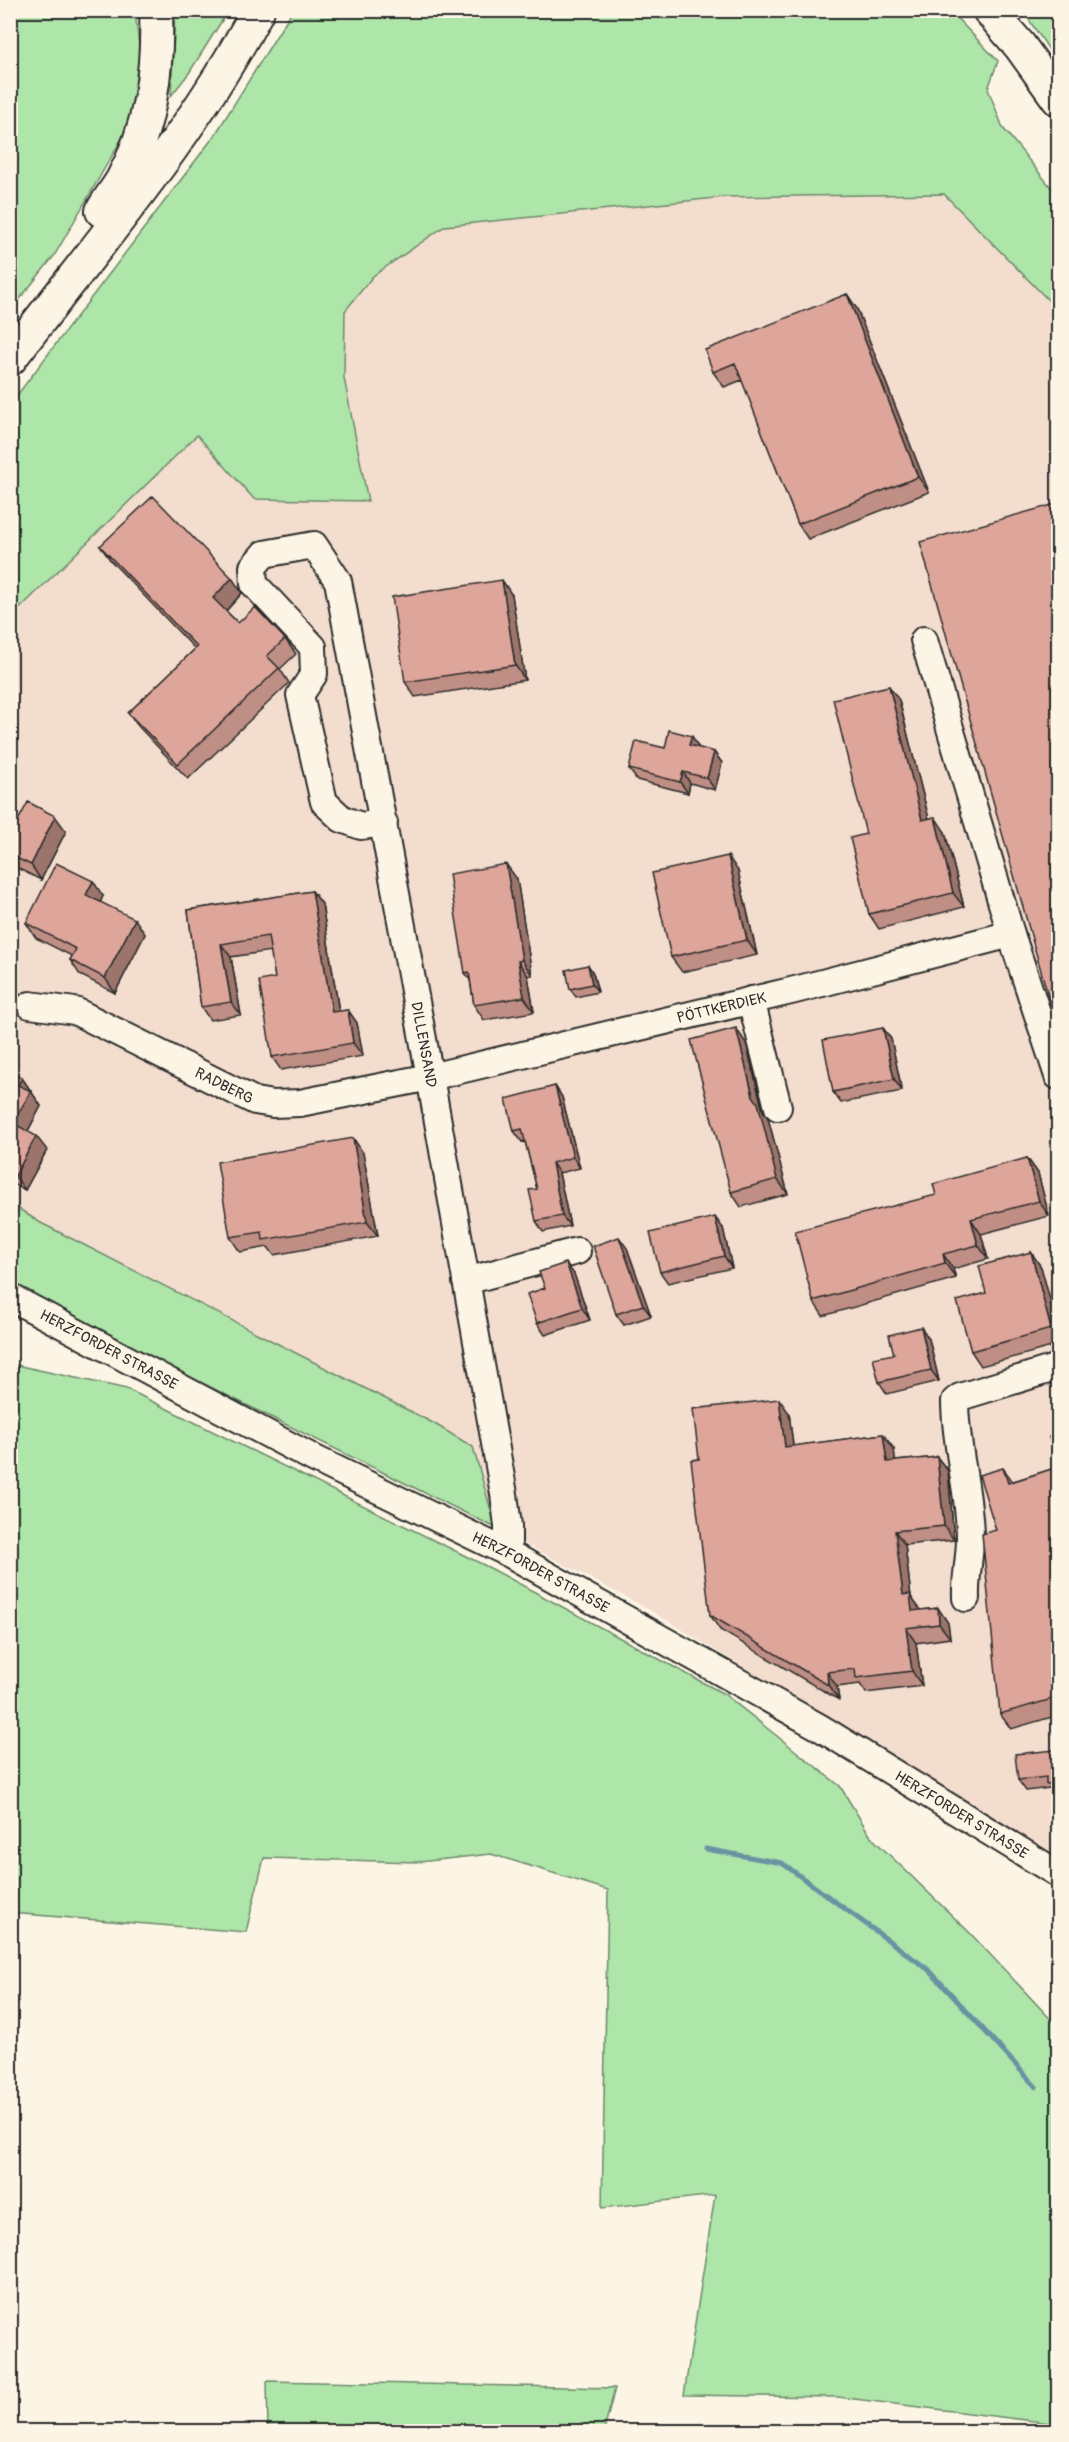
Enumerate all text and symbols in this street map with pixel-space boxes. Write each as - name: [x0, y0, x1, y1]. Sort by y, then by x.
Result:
- street label: PÖTTKERDIEK: [675, 988, 768, 1028]
- street label: DILLENSAND: [406, 1000, 441, 1089]
- street label: RADBERG: [191, 1063, 256, 1109]
- street label: HERZFORDER STRASSE: [36, 1306, 181, 1394]
- street label: HERZFORDER STRASSE: [469, 1528, 613, 1618]
- street label: HERZFORDER STRASSE: [891, 1767, 1032, 1864]

